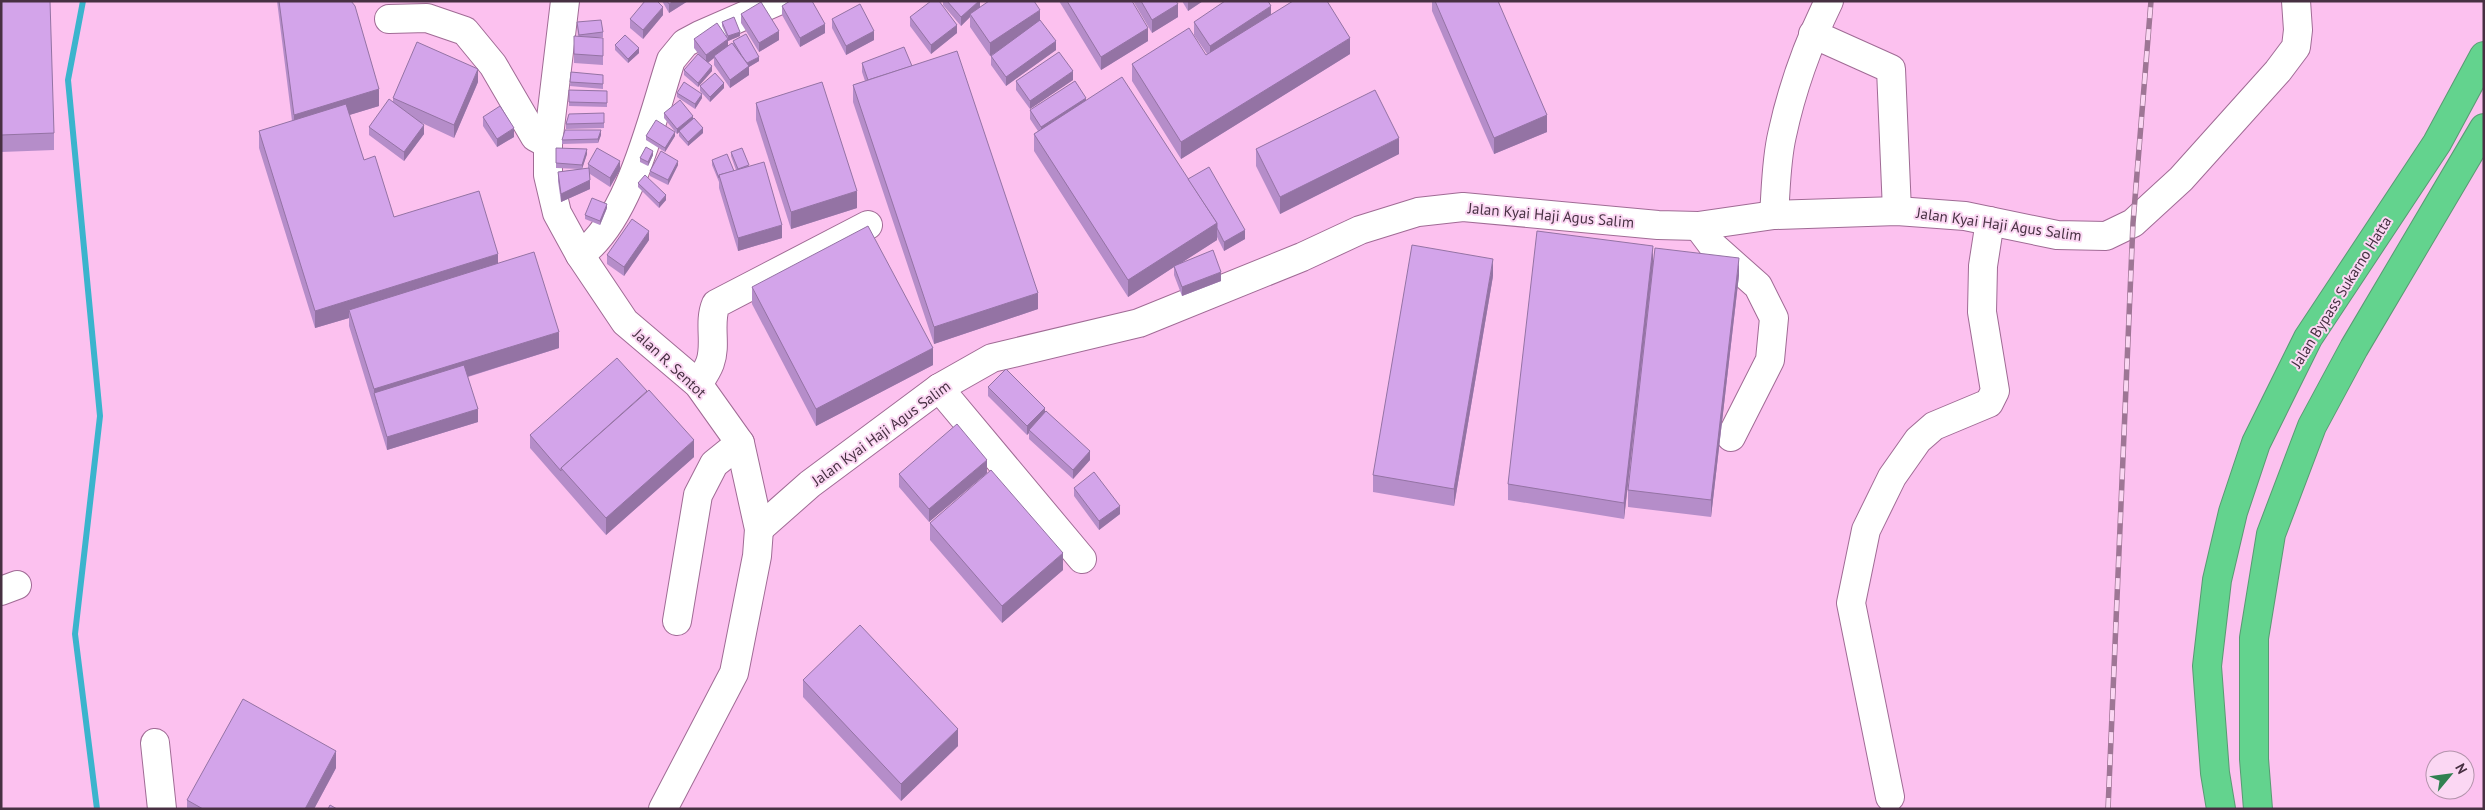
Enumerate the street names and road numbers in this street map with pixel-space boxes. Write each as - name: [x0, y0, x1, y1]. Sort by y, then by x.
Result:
- street label: Jalan Kyai Haji Agus Salim: [1466, 198, 1635, 232]
- street label: Jalan Kyai Haji Agus Salim: [1914, 203, 2083, 245]
- street label: Jalan Bypass Sukarno Hatta: [2286, 213, 2395, 372]
- street label: Jalan R. Sentot: [629, 324, 710, 402]
- street label: Jalan Kyai Haji Agus Salim: [807, 376, 954, 490]

